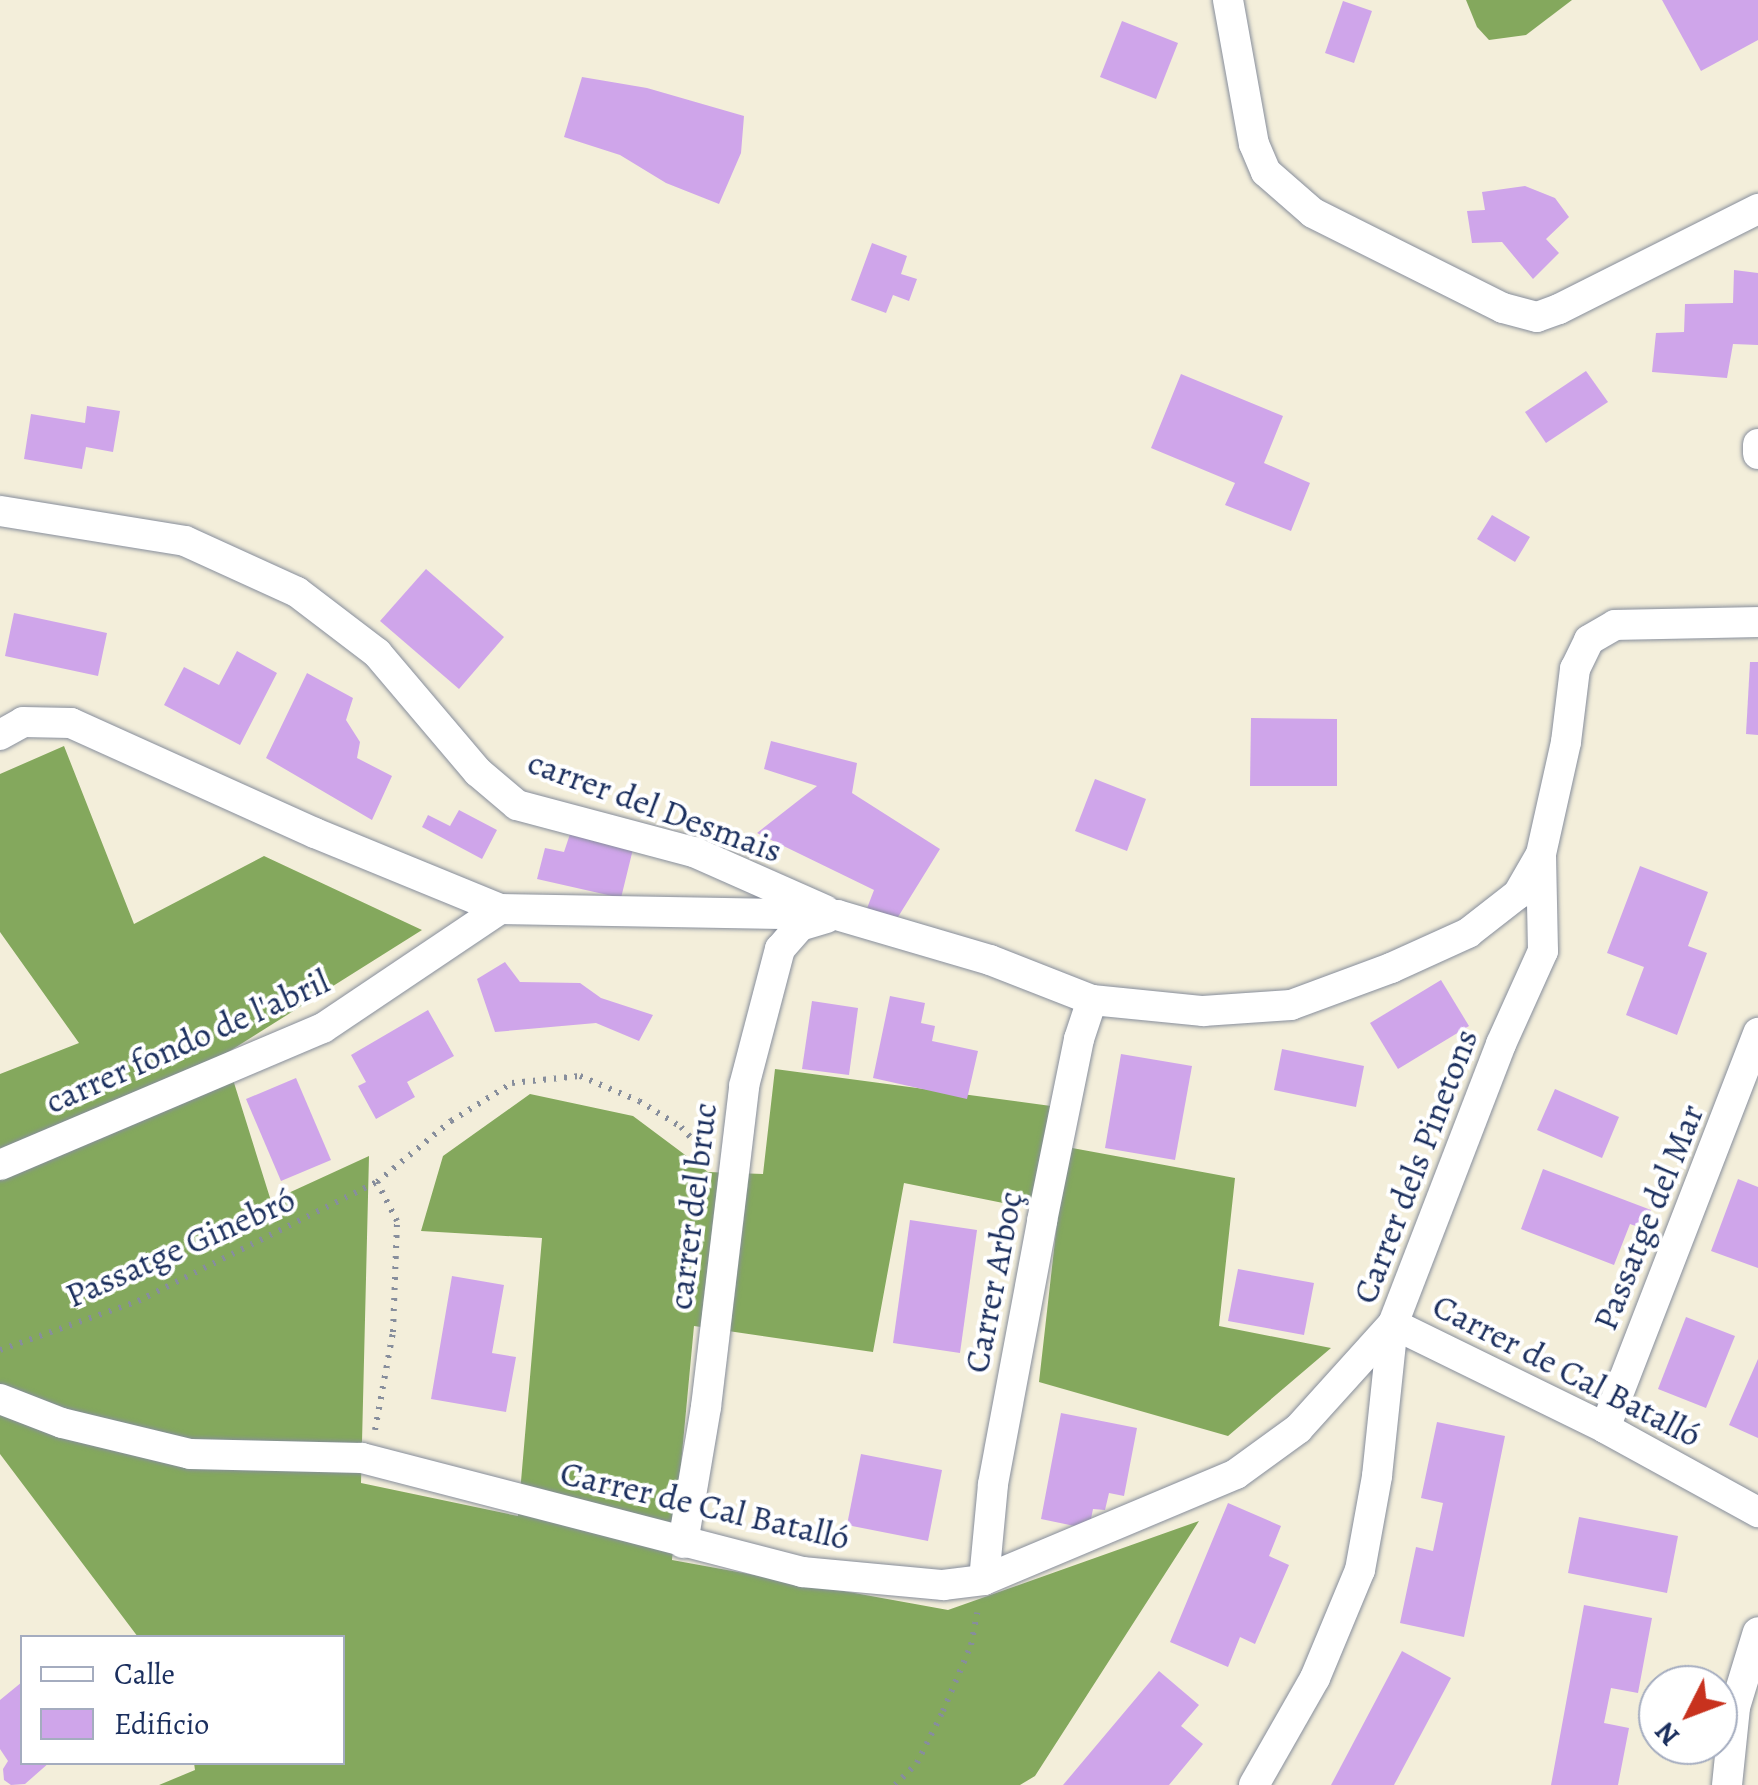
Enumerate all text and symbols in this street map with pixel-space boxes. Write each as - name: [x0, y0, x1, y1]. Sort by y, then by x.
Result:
- street label: carrer del Desmais: [522, 741, 788, 871]
- street label: carrer fondo de l'abril: [39, 960, 335, 1122]
- street label: Carrer dels Pinetons: [1343, 1023, 1487, 1309]
- street label: Passatge del Mar: [1584, 1098, 1712, 1336]
- street label: carrer del bruc: [658, 1100, 726, 1312]
- street label: Passatge Ginebró: [59, 1178, 301, 1316]
- street label: Carrer Arboç: [955, 1188, 1031, 1376]
- street label: Carrer de Cal Batalló: [1426, 1284, 1708, 1456]
- street label: Carrer de Cal Batalló: [556, 1451, 854, 1559]
- legend: [20, 1635, 345, 1765]
- text: Calle: [114, 1654, 175, 1694]
- north arrow: [1638, 1665, 1738, 1765]
- text: Edificio: [114, 1704, 209, 1744]
- text: N: [1646, 1713, 1688, 1754]

